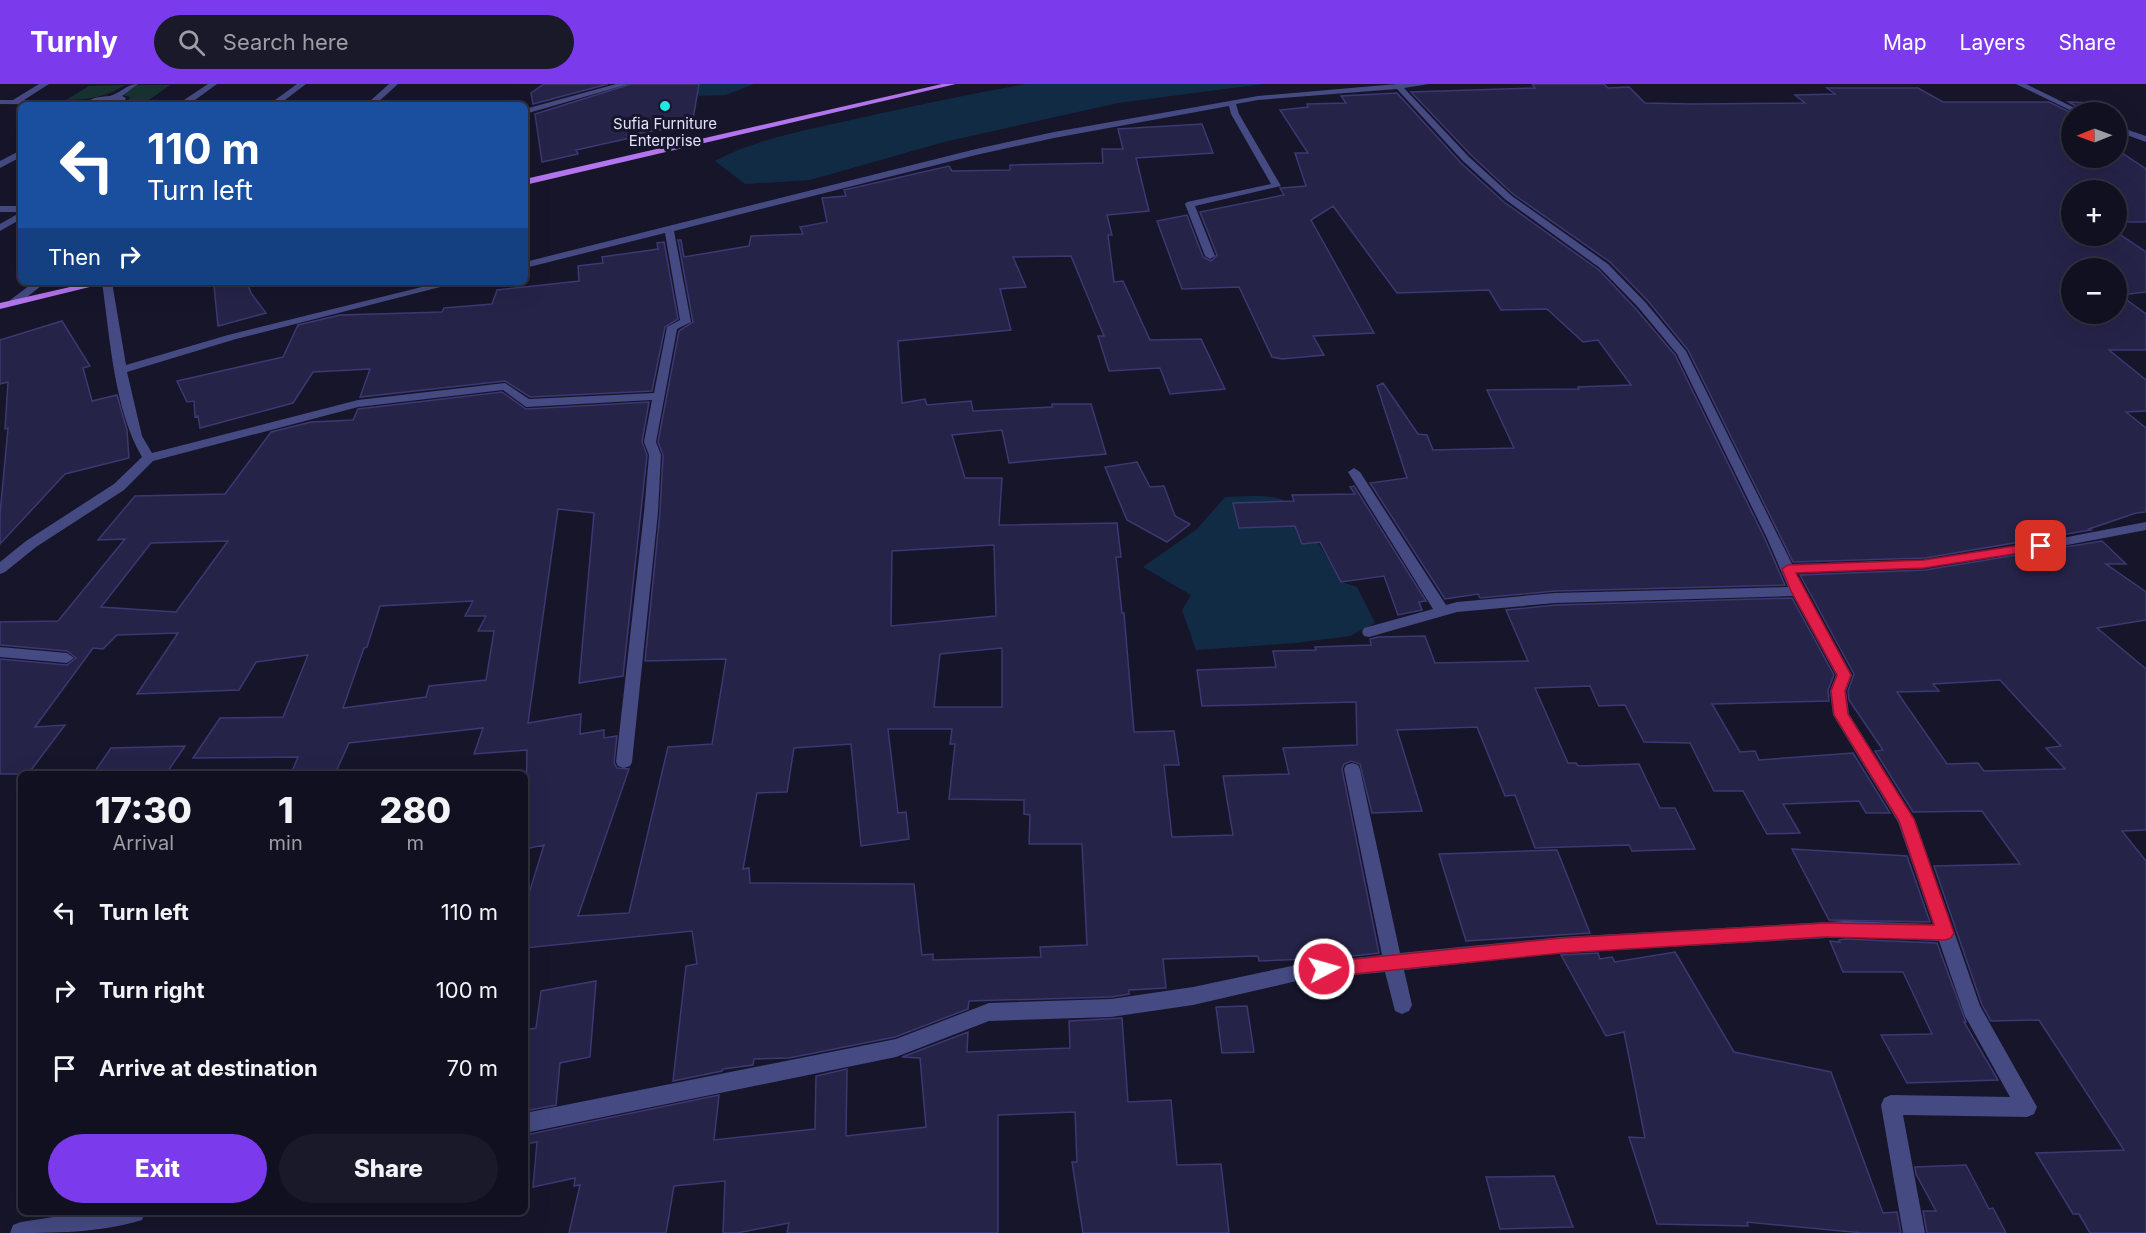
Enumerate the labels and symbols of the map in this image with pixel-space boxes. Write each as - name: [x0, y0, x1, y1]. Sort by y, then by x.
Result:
- marker: Sufia Furniture Enterprise: [658, 99, 672, 113]
- north arrow: [2061, 102, 2127, 168]
- place label: Sufia Furniture Enterprise: [613, 114, 717, 150]
- pin: [2015, 520, 2066, 571]
- position arrow: [1292, 937, 1356, 1001]

